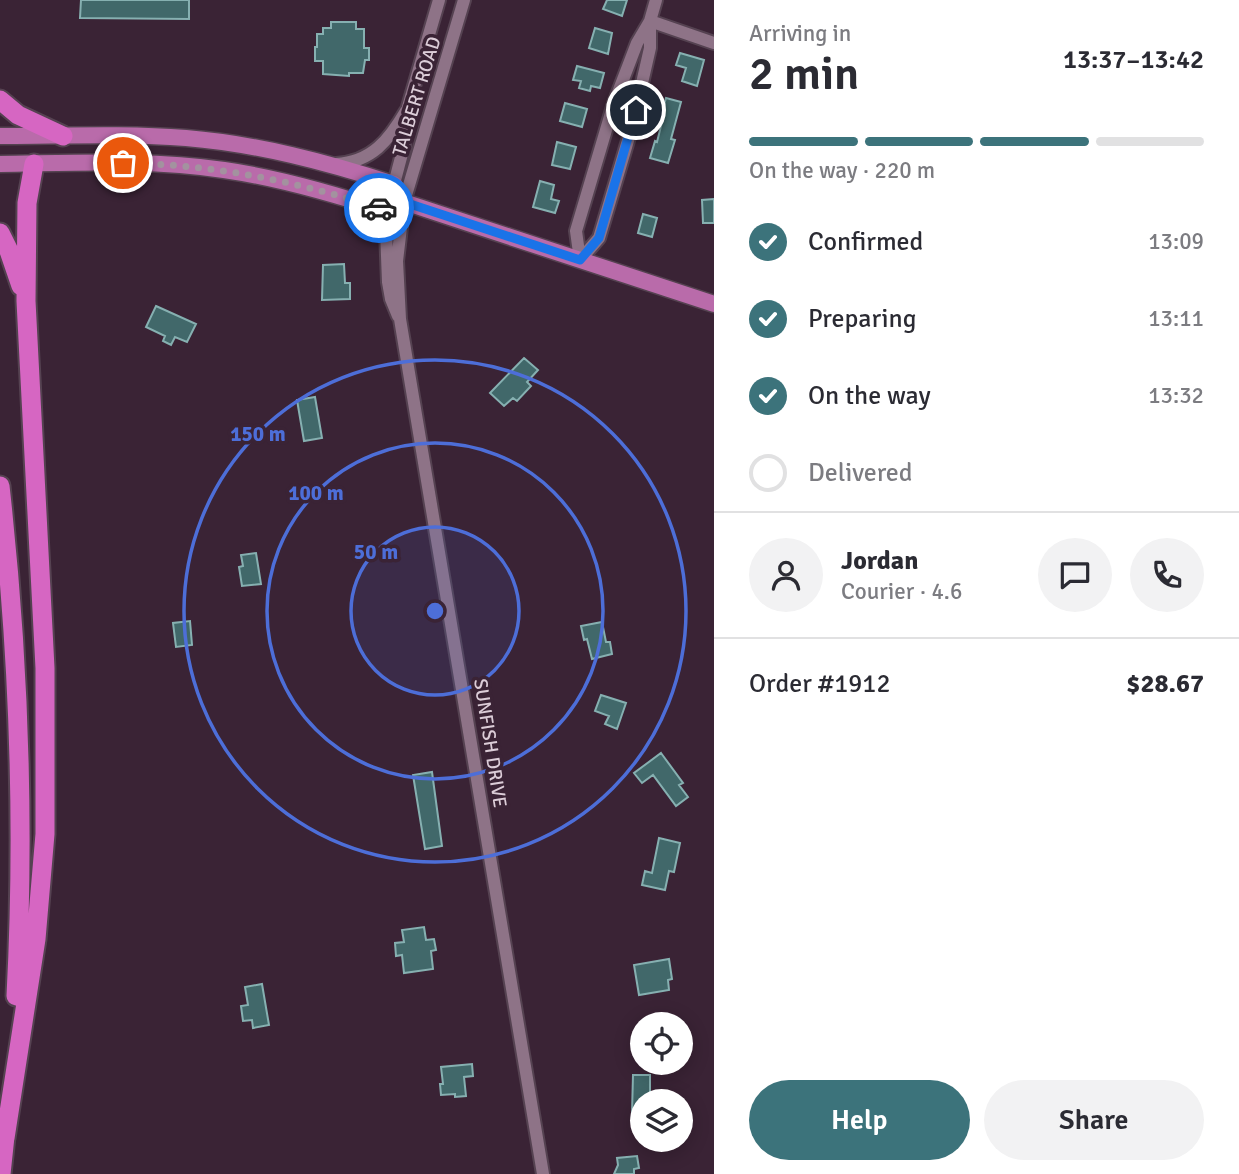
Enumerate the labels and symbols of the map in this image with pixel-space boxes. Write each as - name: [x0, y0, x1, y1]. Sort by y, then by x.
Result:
- street label: TALBERT ROAD: [387, 34, 447, 159]
- pin: [606, 80, 666, 140]
- pin: [93, 133, 153, 193]
- courier: [344, 173, 414, 243]
- text: 150 m: [230, 421, 286, 447]
- text: 100 m: [288, 480, 344, 506]
- text: 50 m: [354, 539, 398, 565]
- centre of rings: [423, 599, 447, 623]
- street label: SUNFISH DRIVE: [468, 677, 512, 809]

